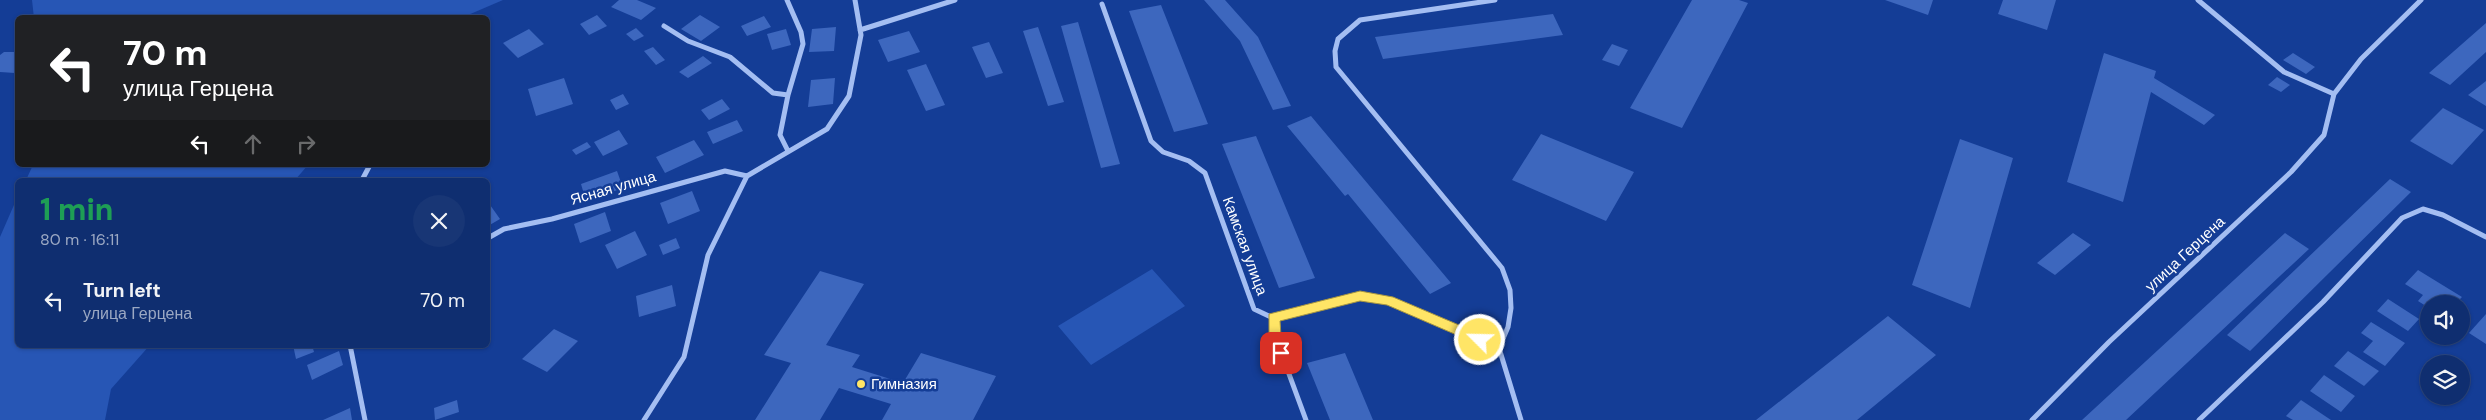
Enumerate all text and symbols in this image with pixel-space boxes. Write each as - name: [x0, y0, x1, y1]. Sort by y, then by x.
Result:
- text: 70 m: [123, 30, 207, 76]
- icon: left: [40, 35, 105, 100]
- text: улица Герцена: [123, 74, 273, 103]
- icon: left: [186, 130, 214, 158]
- icon: ahead: [239, 130, 267, 158]
- icon: right: [292, 130, 320, 158]
- street label: Ясная улица: [568, 166, 659, 210]
- text: 1 min: [40, 190, 113, 229]
- street label: Камская улица: [1218, 194, 1272, 299]
- button: close: [413, 195, 465, 247]
- street label: улица Герцена: [2141, 211, 2230, 296]
- text: 80 m · 16:11: [40, 229, 119, 250]
- text: Turn left: [83, 278, 161, 303]
- icon: left: [40, 287, 68, 315]
- text: 70 m: [420, 288, 465, 313]
- map controls: [2420, 295, 2470, 405]
- button: sound: [2420, 295, 2470, 345]
- text: улица Герцена: [83, 303, 192, 324]
- position arrow: [1453, 313, 1505, 365]
- pin: [1260, 332, 1302, 374]
- icon: arrive: [1267, 339, 1295, 367]
- button: layers: [2420, 355, 2470, 405]
- place label: Гимназия: [871, 374, 937, 394]
- marker: Гимназия: [855, 378, 867, 390]

